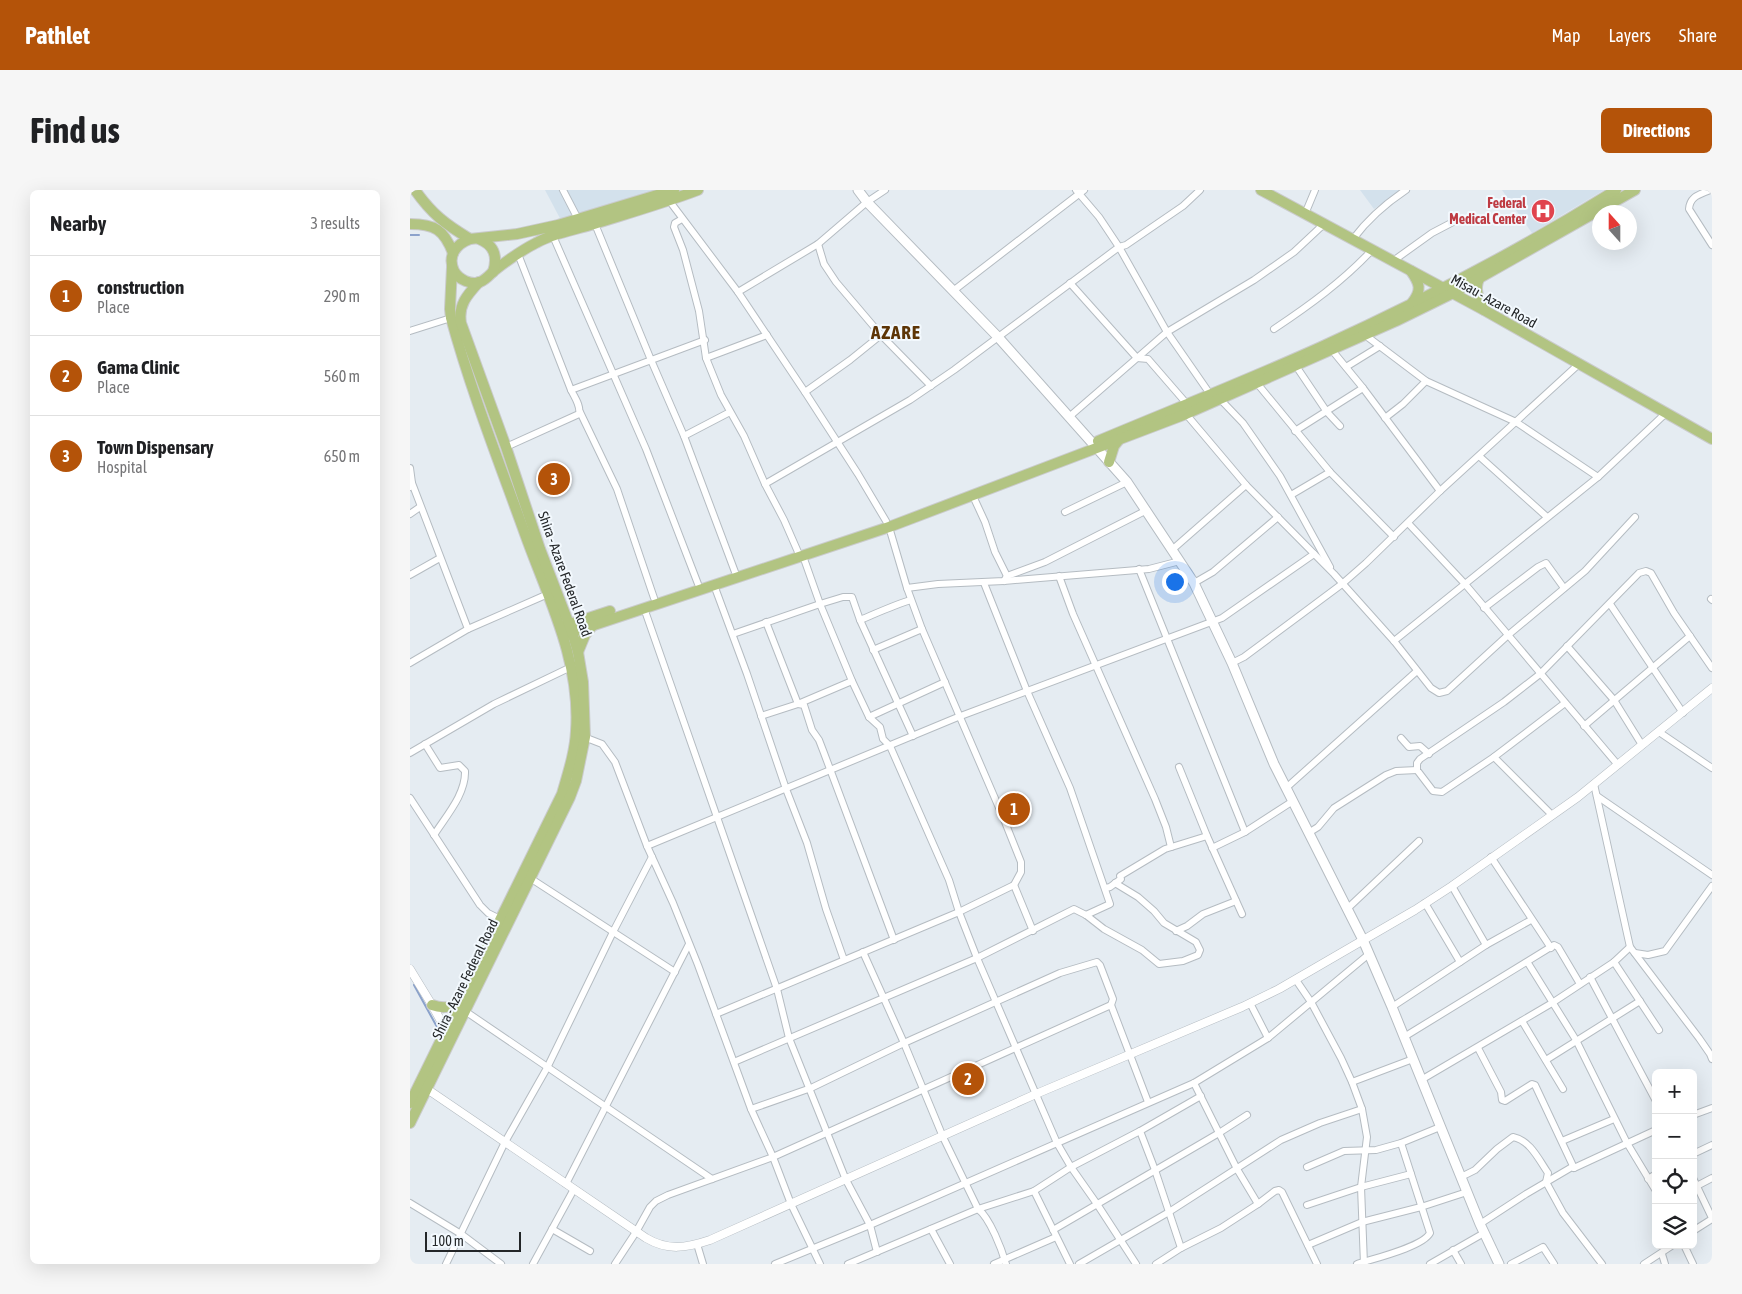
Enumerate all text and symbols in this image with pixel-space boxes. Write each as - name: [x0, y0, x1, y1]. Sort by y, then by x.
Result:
- text: Pathlet: [25, 22, 90, 49]
- text: Map: [1551, 25, 1580, 46]
- text: Layers: [1608, 25, 1651, 46]
- text: Share: [1679, 25, 1717, 46]
- button: Directions: [1601, 108, 1712, 153]
- text: Find us: [30, 110, 120, 150]
- place label: Federal Medical Center: [1449, 195, 1527, 227]
- hospital icon: Federal Medical Center: [1530, 198, 1556, 224]
- north arrow: [1592, 205, 1637, 250]
- text: Nearby: [50, 211, 106, 235]
- text: 3 results: [310, 214, 360, 232]
- street label: Misau - Azare Road: [1448, 271, 1540, 331]
- text: construction: [97, 276, 184, 298]
- text: 1: [62, 287, 70, 305]
- text: 290 m: [324, 287, 360, 305]
- text: Place: [97, 298, 130, 316]
- district label: AZARE: [870, 321, 921, 343]
- text: Gama Clinic: [97, 356, 180, 378]
- text: 2: [62, 367, 70, 385]
- text: 560 m: [324, 367, 360, 385]
- text: Place: [97, 378, 130, 396]
- text: Town Dispensary: [97, 436, 214, 458]
- text: 3: [62, 447, 70, 465]
- text: 650 m: [324, 447, 360, 465]
- text: Hospital: [97, 458, 147, 476]
- pin: 3: [538, 460, 570, 498]
- street label: Shira - Azare Federal Road: [535, 509, 595, 639]
- your location: [1162, 569, 1188, 595]
- pin: 1: [998, 790, 1030, 828]
- street label: Shira - Azare Federal Road: [429, 916, 501, 1042]
- pin: 2: [952, 1060, 984, 1098]
- map controls: [1652, 1069, 1697, 1249]
- button: +: [1652, 1069, 1697, 1114]
- button: −: [1652, 1114, 1697, 1159]
- button: locate: [1652, 1159, 1697, 1204]
- button: layers: [1652, 1204, 1697, 1249]
- scale bar: [425, 1229, 521, 1252]
- text: 100 m: [432, 1233, 464, 1249]

